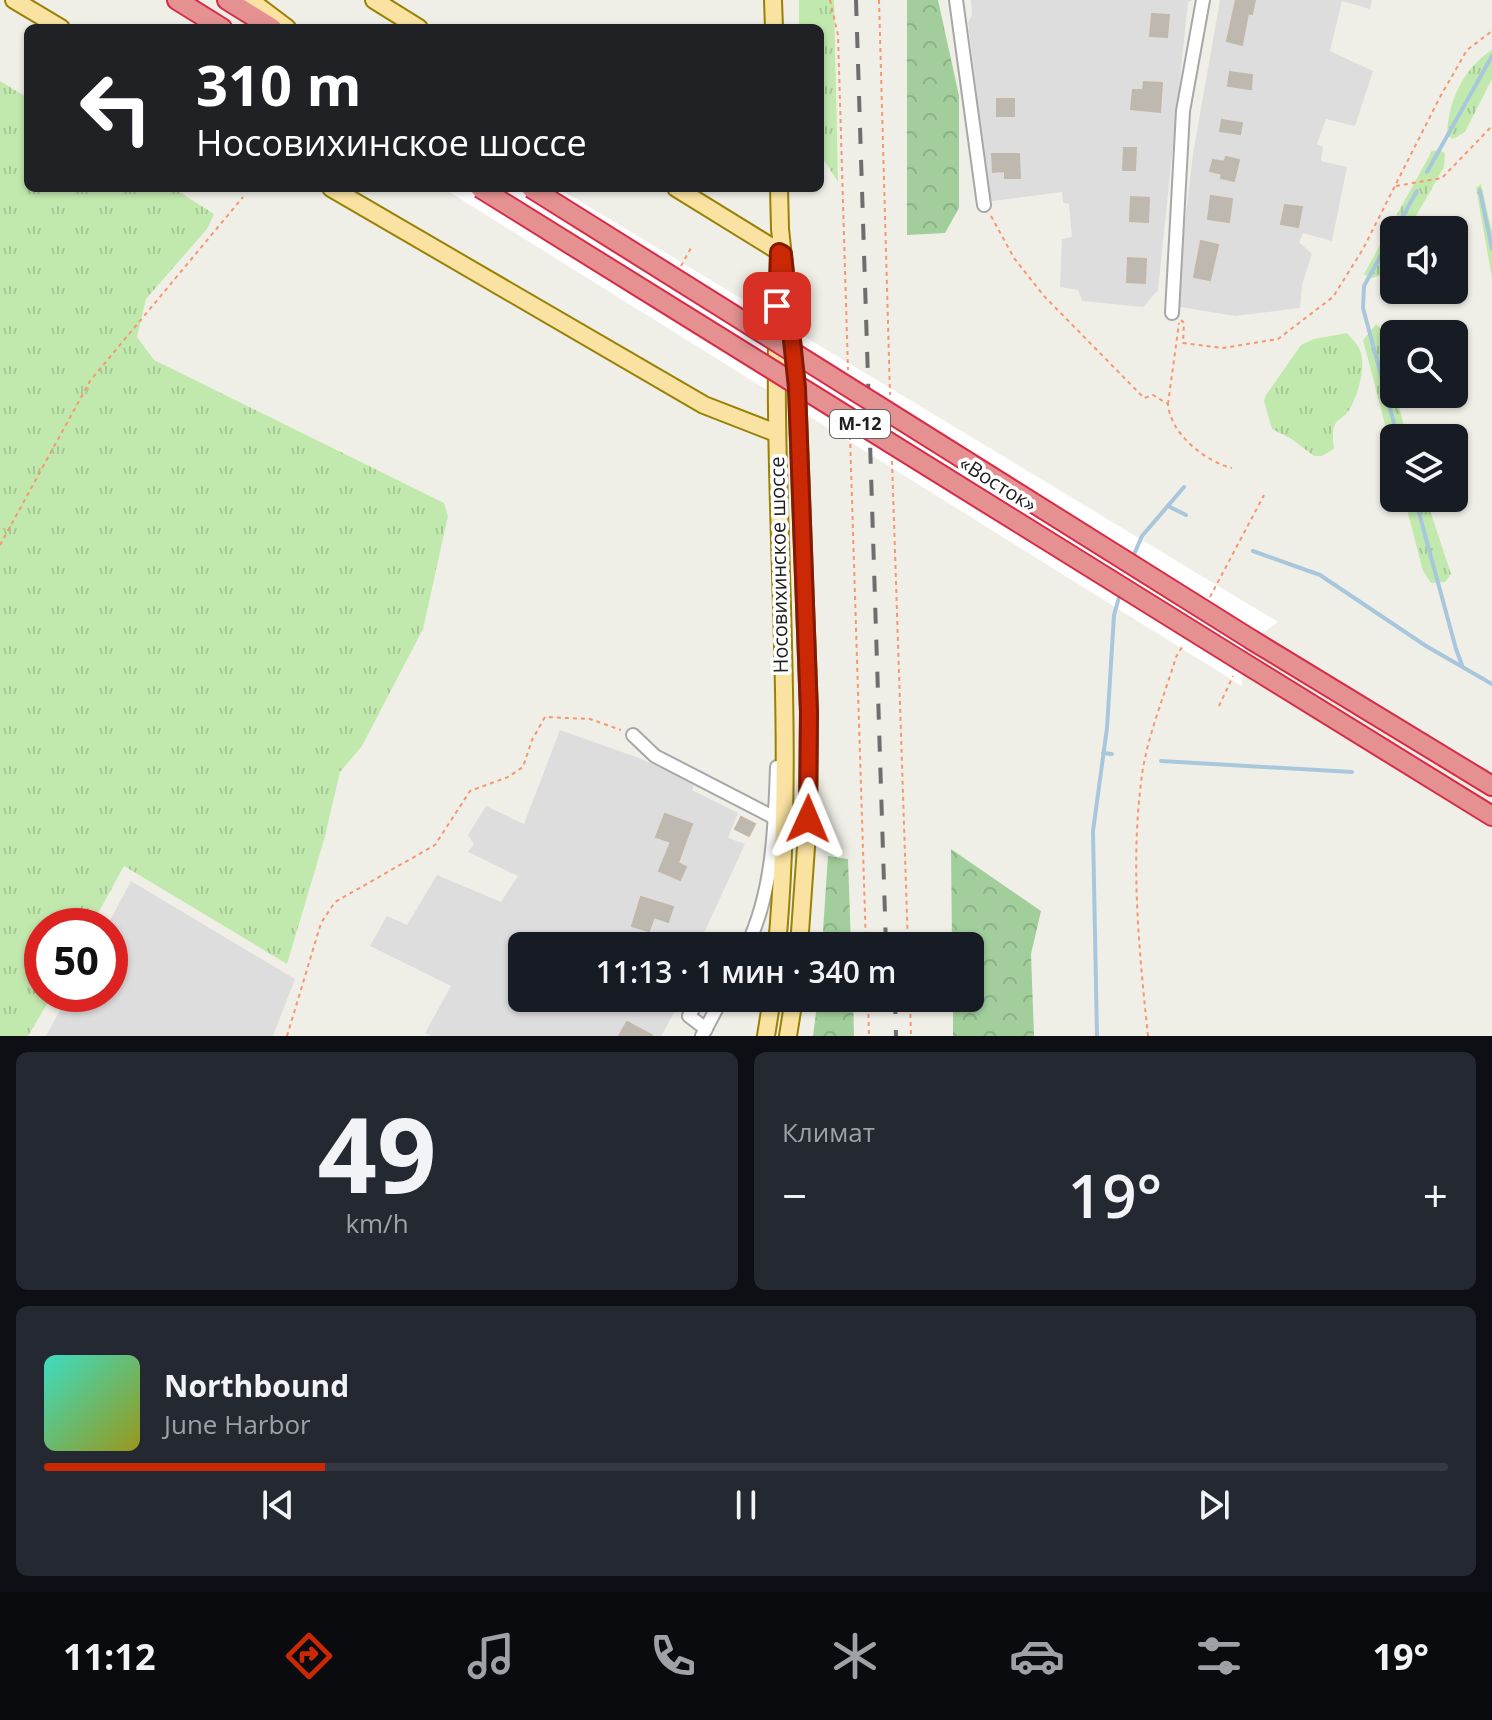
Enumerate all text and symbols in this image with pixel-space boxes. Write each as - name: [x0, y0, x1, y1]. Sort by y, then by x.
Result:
- text: 310 m: [196, 46, 362, 122]
- icon: left: [64, 56, 168, 160]
- text: Носовихинское шоссе: [196, 118, 587, 167]
- map controls: [1380, 216, 1468, 512]
- button: sound: [1380, 216, 1468, 304]
- pin: [743, 272, 811, 340]
- icon: arrive: [755, 284, 799, 328]
- button: search: [1380, 320, 1468, 408]
- road number: М-12: [830, 410, 890, 438]
- button: layers: [1380, 424, 1468, 512]
- street label: «Восток»: [955, 449, 1042, 518]
- street label: Носовихинское шоссе: [763, 456, 794, 674]
- position arrow: [766, 777, 850, 861]
- speed limit sign: 50: [24, 908, 128, 1012]
- text: 11:13 · 1 мин · 340 m: [596, 951, 896, 992]
- text: 49: [318, 1082, 436, 1223]
- text: Климат: [782, 1114, 875, 1150]
- text: 19°: [1068, 1154, 1162, 1236]
- text: −: [782, 1165, 807, 1225]
- text: +: [1423, 1165, 1448, 1225]
- text: km/h: [345, 1205, 409, 1241]
- text: Northbound: [164, 1365, 349, 1406]
- text: June Harbor: [164, 1406, 311, 1442]
- icon: previous: [256, 1483, 300, 1527]
- icon: pause: [724, 1483, 768, 1527]
- icon: next: [1192, 1483, 1236, 1527]
- icon: directions: [281, 1628, 337, 1684]
- icon: music: [463, 1628, 519, 1684]
- icon: phone: [645, 1628, 701, 1684]
- icon: climate: [827, 1628, 883, 1684]
- icon: car: [1009, 1628, 1065, 1684]
- icon: filters: [1191, 1628, 1247, 1684]
- text: 11:12: [63, 1632, 156, 1681]
- text: 19°: [1372, 1632, 1429, 1681]

